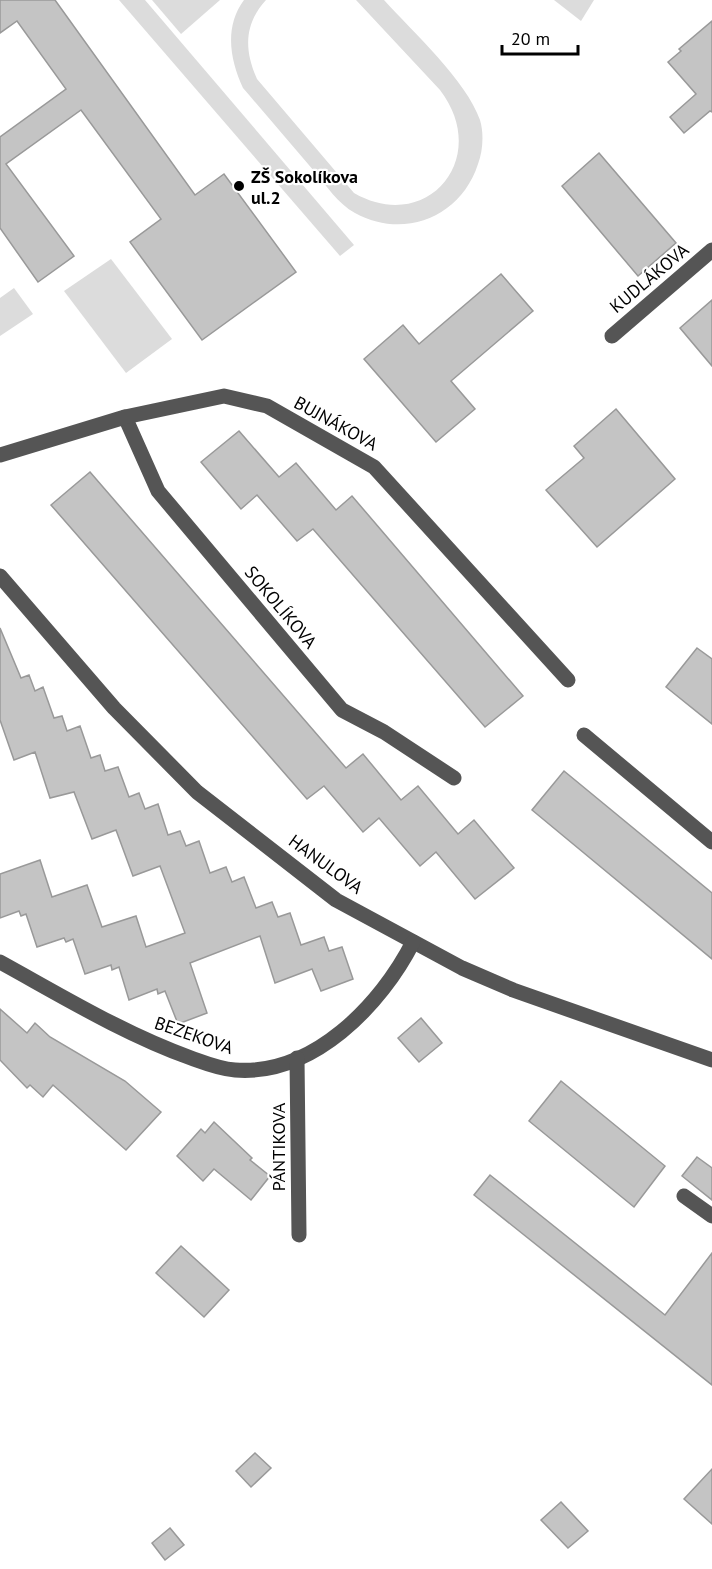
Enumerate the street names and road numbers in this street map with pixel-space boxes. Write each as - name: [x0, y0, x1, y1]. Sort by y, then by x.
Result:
- street label: KUDLÁKOVA: [605, 238, 694, 318]
- street label: BUJNÁKOVA: [290, 391, 382, 456]
- street label: SOKOLÍKOVA: [240, 561, 322, 653]
- street label: HANULOVA: [284, 829, 368, 899]
- street label: BEZEKOVA: [152, 1011, 237, 1059]
- street label: PÁNTIKOVA: [267, 1102, 290, 1191]

